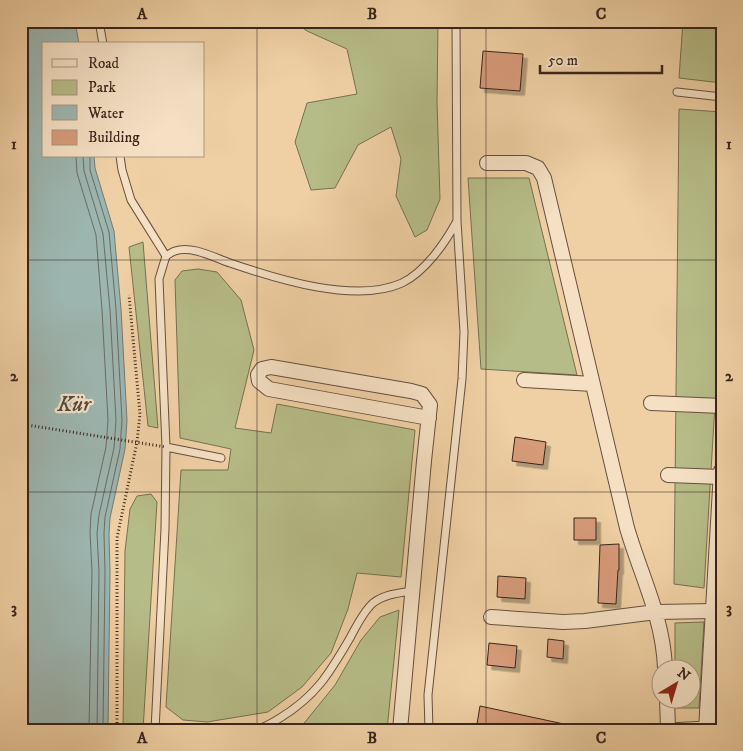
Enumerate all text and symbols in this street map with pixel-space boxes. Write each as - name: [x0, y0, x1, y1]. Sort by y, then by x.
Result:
- text: A: [136, 4, 148, 24]
- text: B: [367, 4, 377, 24]
- text: C: [596, 4, 606, 24]
- legend: [42, 42, 205, 158]
- scale bar: [540, 42, 663, 74]
- text: 50 m: [548, 51, 578, 70]
- text: Road: [88, 54, 120, 73]
- text: Park: [88, 78, 117, 97]
- text: Water: [87, 104, 124, 123]
- text: Building: [88, 128, 140, 147]
- text: 1: [11, 134, 17, 154]
- text: 1: [726, 134, 732, 154]
- text: 2: [10, 366, 19, 386]
- text: 2: [725, 366, 734, 386]
- water label: Kür: [57, 392, 92, 418]
- text: 3: [11, 598, 17, 618]
- text: 3: [726, 598, 732, 618]
- north arrow: [650, 658, 700, 708]
- text: N: [673, 664, 694, 685]
- text: A: [136, 728, 148, 748]
- text: B: [367, 728, 377, 748]
- text: C: [596, 728, 606, 748]

